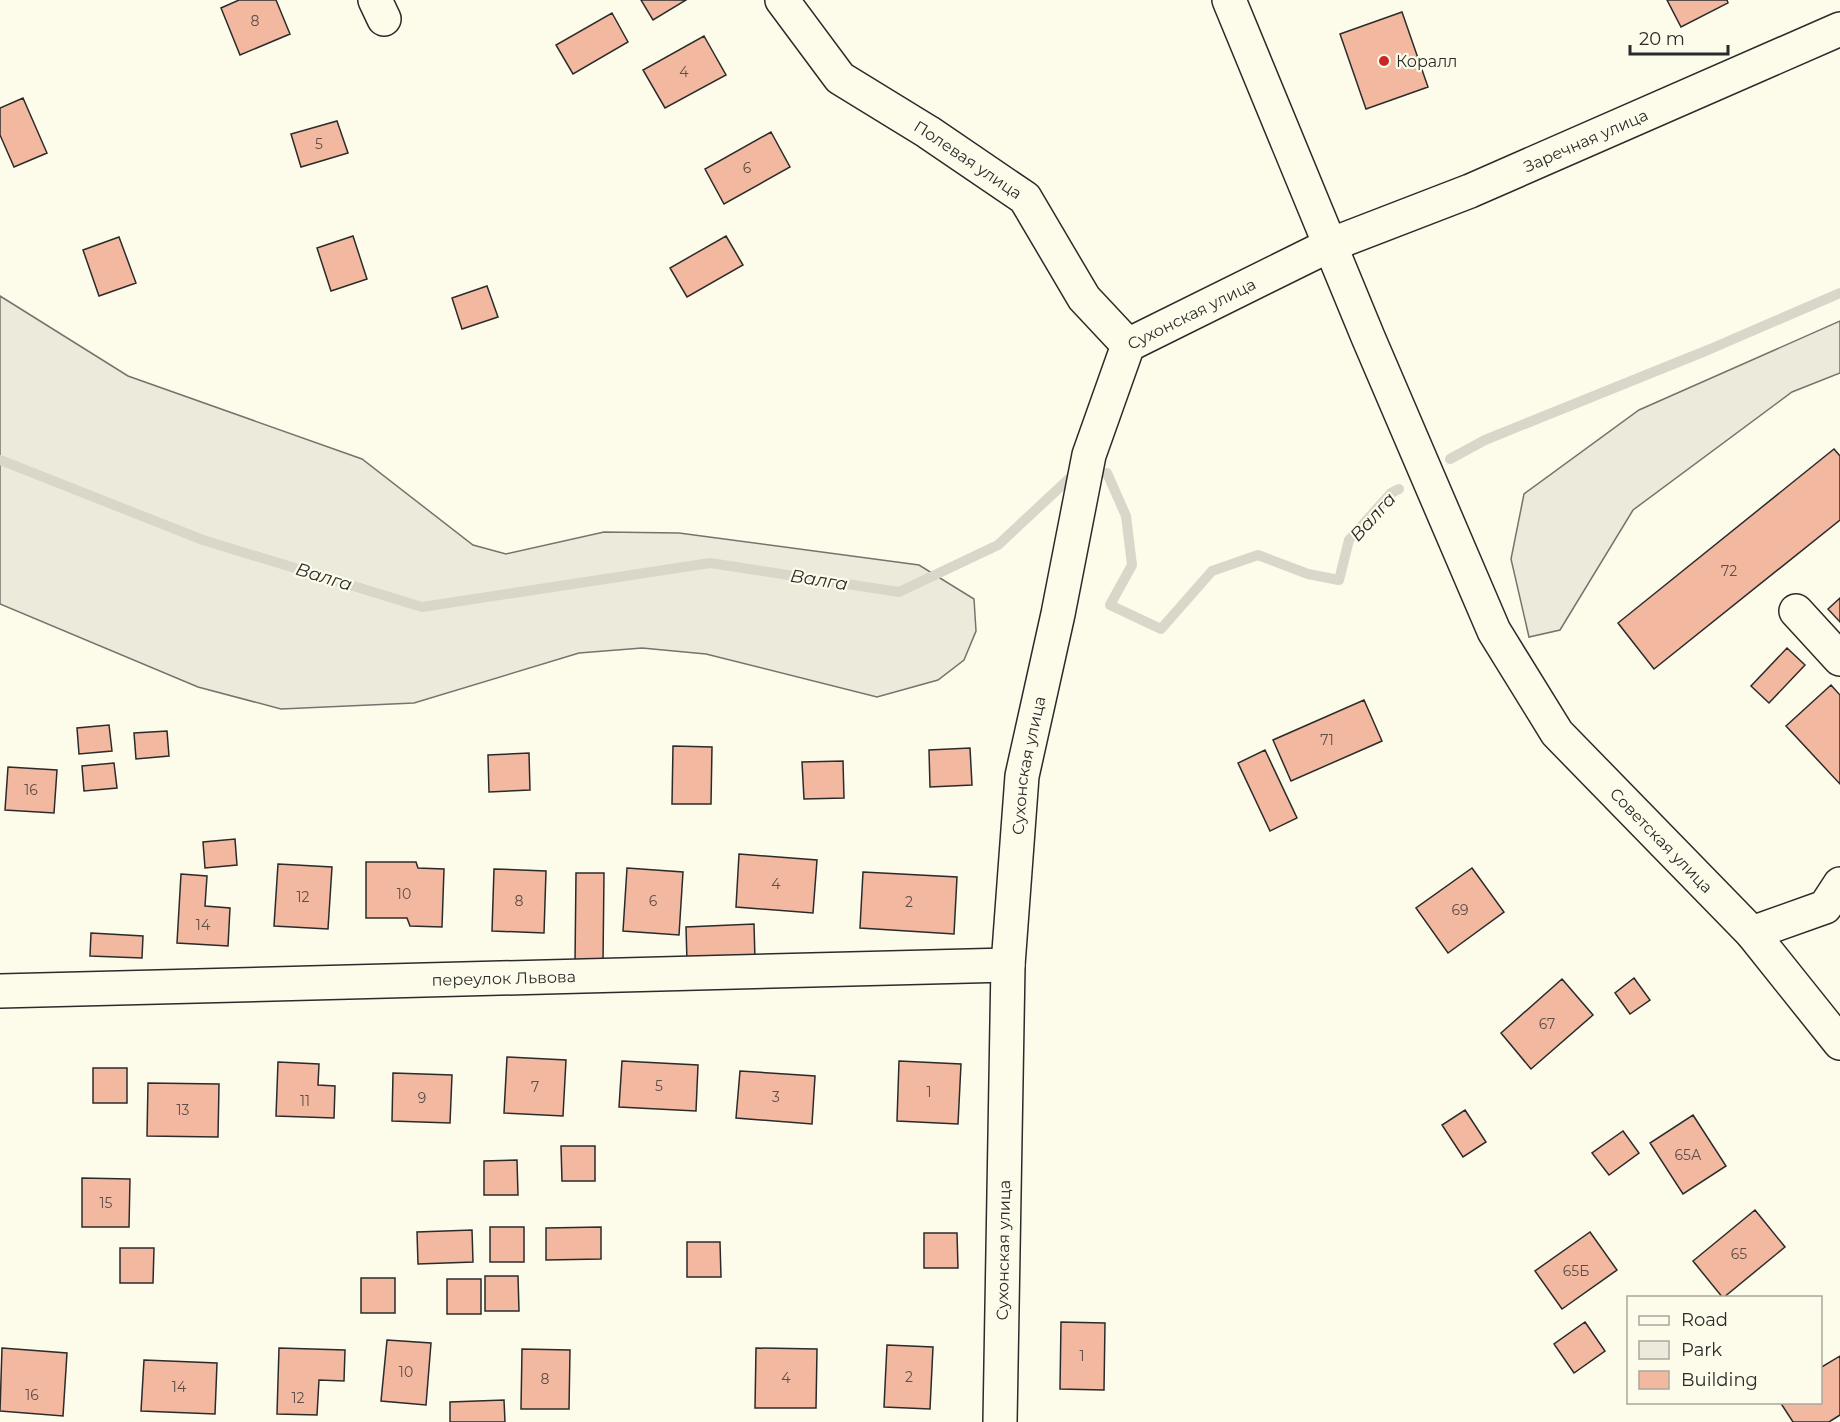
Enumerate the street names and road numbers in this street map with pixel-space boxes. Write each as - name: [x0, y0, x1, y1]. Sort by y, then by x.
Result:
- street label: Заречная улица: [1521, 105, 1651, 176]
- street label: Полевая улица: [910, 117, 1025, 203]
- street label: Сухонская улица: [1124, 274, 1259, 354]
- street label: Сухонская улица: [1009, 694, 1049, 835]
- street label: Советская улица: [1606, 784, 1717, 897]
- street label: переулок Львова: [431, 967, 576, 990]
- street label: Сухонская улица: [993, 1180, 1014, 1320]

